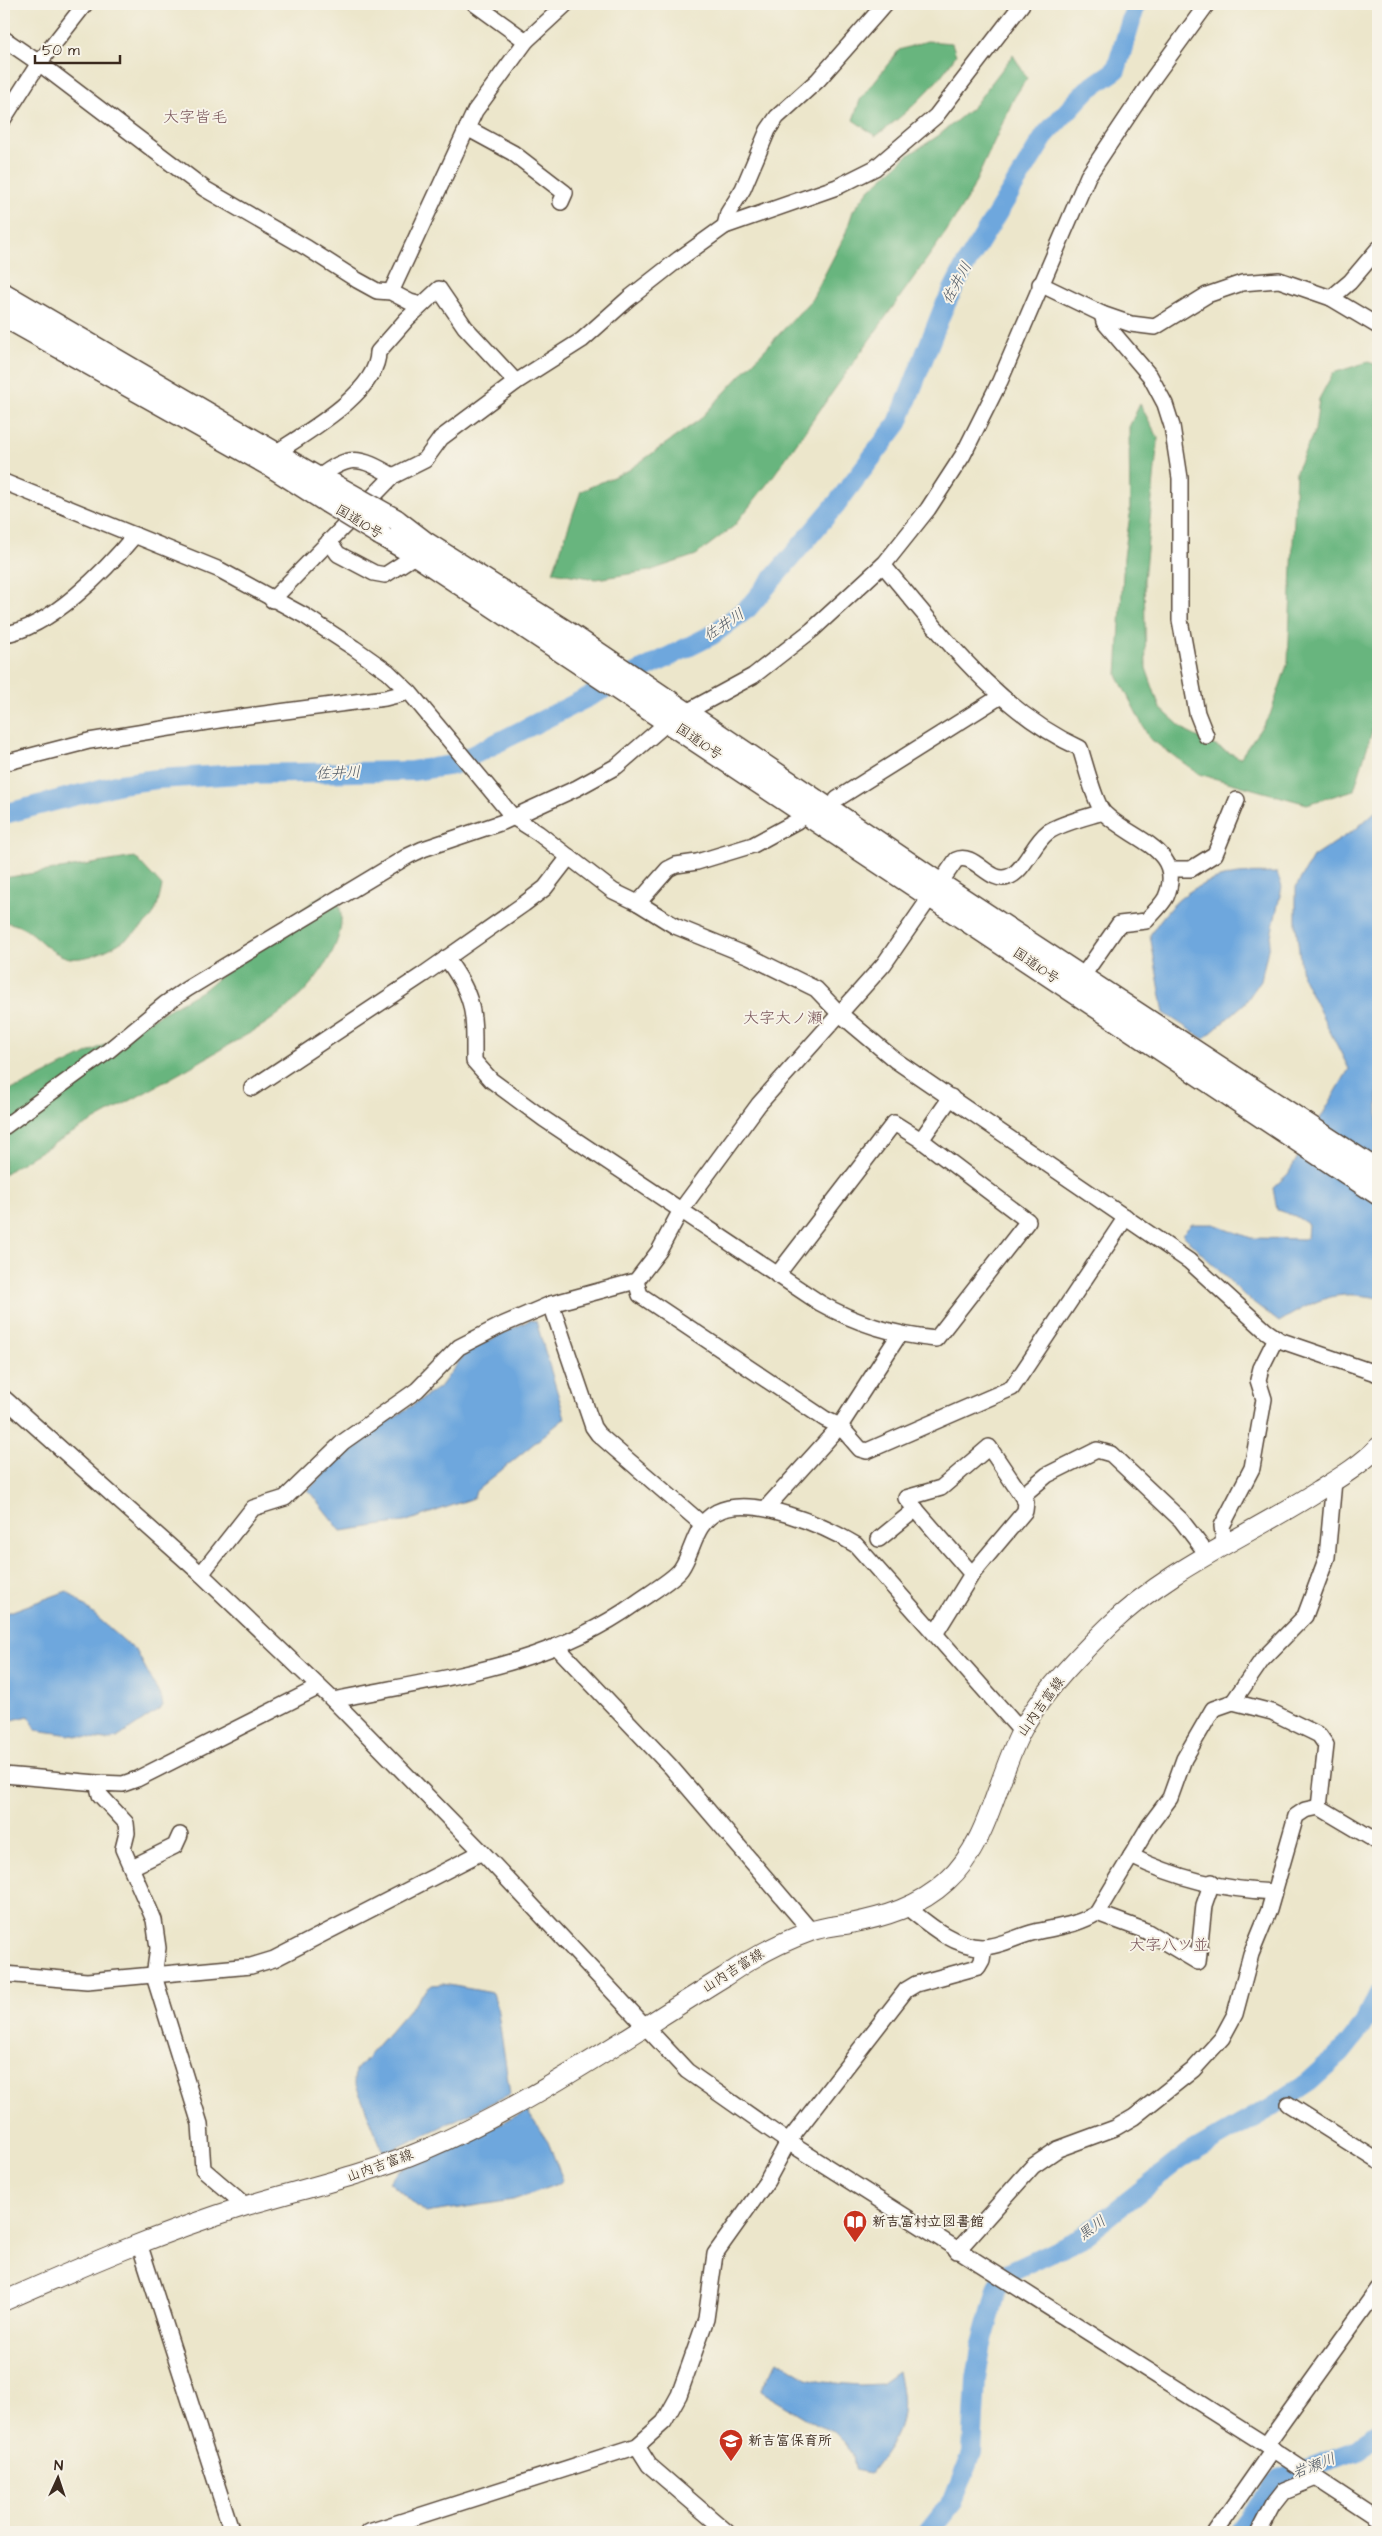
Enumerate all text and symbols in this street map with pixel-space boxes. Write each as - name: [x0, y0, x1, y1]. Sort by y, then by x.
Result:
- scale bar: [35, 32, 120, 64]
- text: 50 m: [42, 40, 80, 61]
- district label: 大字皆毛: [163, 106, 227, 128]
- water label: 佐井川: [937, 258, 977, 308]
- street label: 国道10号: [331, 500, 387, 544]
- water label: 佐井川: [699, 604, 749, 646]
- street label: 国道10号: [672, 719, 726, 765]
- water label: 佐井川: [315, 762, 361, 784]
- street label: 国道10号: [1009, 943, 1063, 989]
- district label: 大字大ノ瀬: [743, 1007, 823, 1029]
- street label: 山内吉富線: [1012, 1673, 1070, 1741]
- district label: 大字八ツ並: [1129, 1934, 1209, 1956]
- street label: 山内吉富線: [698, 1944, 768, 1998]
- street label: 山内吉富線: [344, 2145, 416, 2187]
- library icon: 新吉富村立図書館: [842, 2209, 868, 2243]
- water label: 黒川: [1074, 2211, 1110, 2245]
- place label: 新吉富村立図書館: [872, 2212, 984, 2232]
- school or university icon: 新吉富保育所: [718, 2428, 744, 2462]
- place label: 新吉富保育所: [748, 2431, 832, 2451]
- water label: 岩瀬川: [1289, 2448, 1339, 2484]
- north arrow: [32, 2454, 82, 2504]
- text: N: [54, 2456, 64, 2476]

